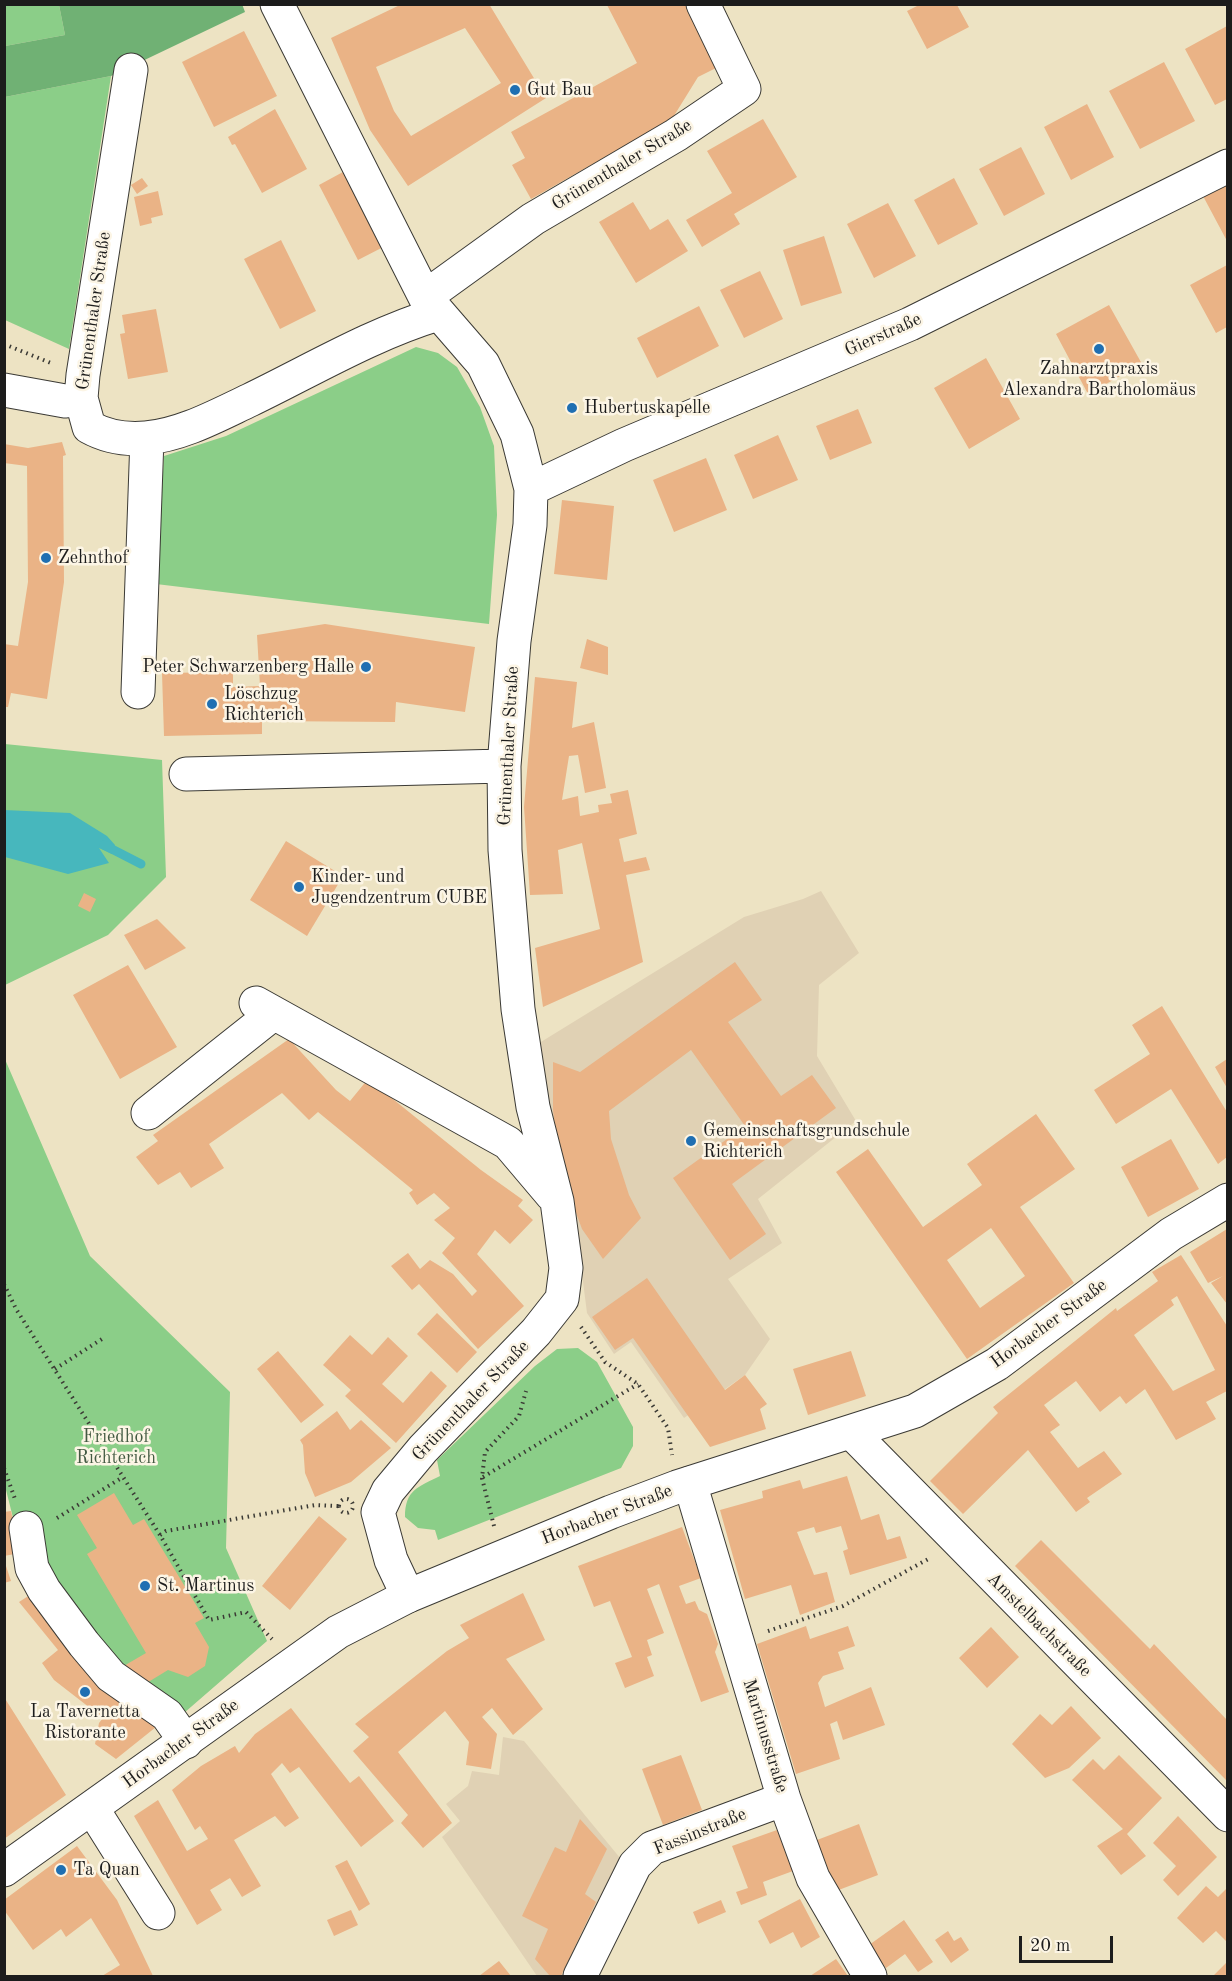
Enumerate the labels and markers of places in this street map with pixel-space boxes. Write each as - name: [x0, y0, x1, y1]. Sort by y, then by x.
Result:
- place label: Gut Bau: [527, 79, 592, 101]
- marker: Gut Bau: [508, 83, 522, 97]
- marker: Zahnarztpraxis Alexandra Bartholomäus: [1092, 342, 1106, 356]
- place label: Zahnarztpraxis Alexandra Bartholomäus: [1002, 358, 1196, 400]
- place label: Hubertuskapelle: [584, 397, 710, 419]
- marker: Hubertuskapelle: [565, 401, 579, 415]
- place label: Zehnthof: [58, 547, 128, 569]
- marker: Zehnthof: [39, 551, 53, 565]
- place label: Peter Schwarzenberg Halle: [142, 656, 354, 678]
- marker: Peter Schwarzenberg Halle: [359, 660, 373, 674]
- place label: Löschzug Richterich: [224, 683, 304, 726]
- marker: Löschzug Richterich: [205, 697, 219, 711]
- place label: Kinder- und Jugendzentrum CUBE: [311, 866, 487, 908]
- marker: Kinder- und Jugendzentrum CUBE: [292, 880, 306, 894]
- place label: Gemeinschaftsgrundschule Richterich: [703, 1120, 910, 1162]
- marker: Gemeinschaftsgrundschule Richterich: [684, 1134, 698, 1148]
- place label: St. Martinus: [157, 1575, 254, 1597]
- marker: St. Martinus: [138, 1579, 152, 1593]
- marker: La Tavernetta Ristorante: [78, 1685, 92, 1699]
- place label: La Tavernetta Ristorante: [30, 1701, 140, 1744]
- place label: Ta Quan: [73, 1859, 140, 1881]
- marker: Ta Quan: [54, 1863, 68, 1877]

